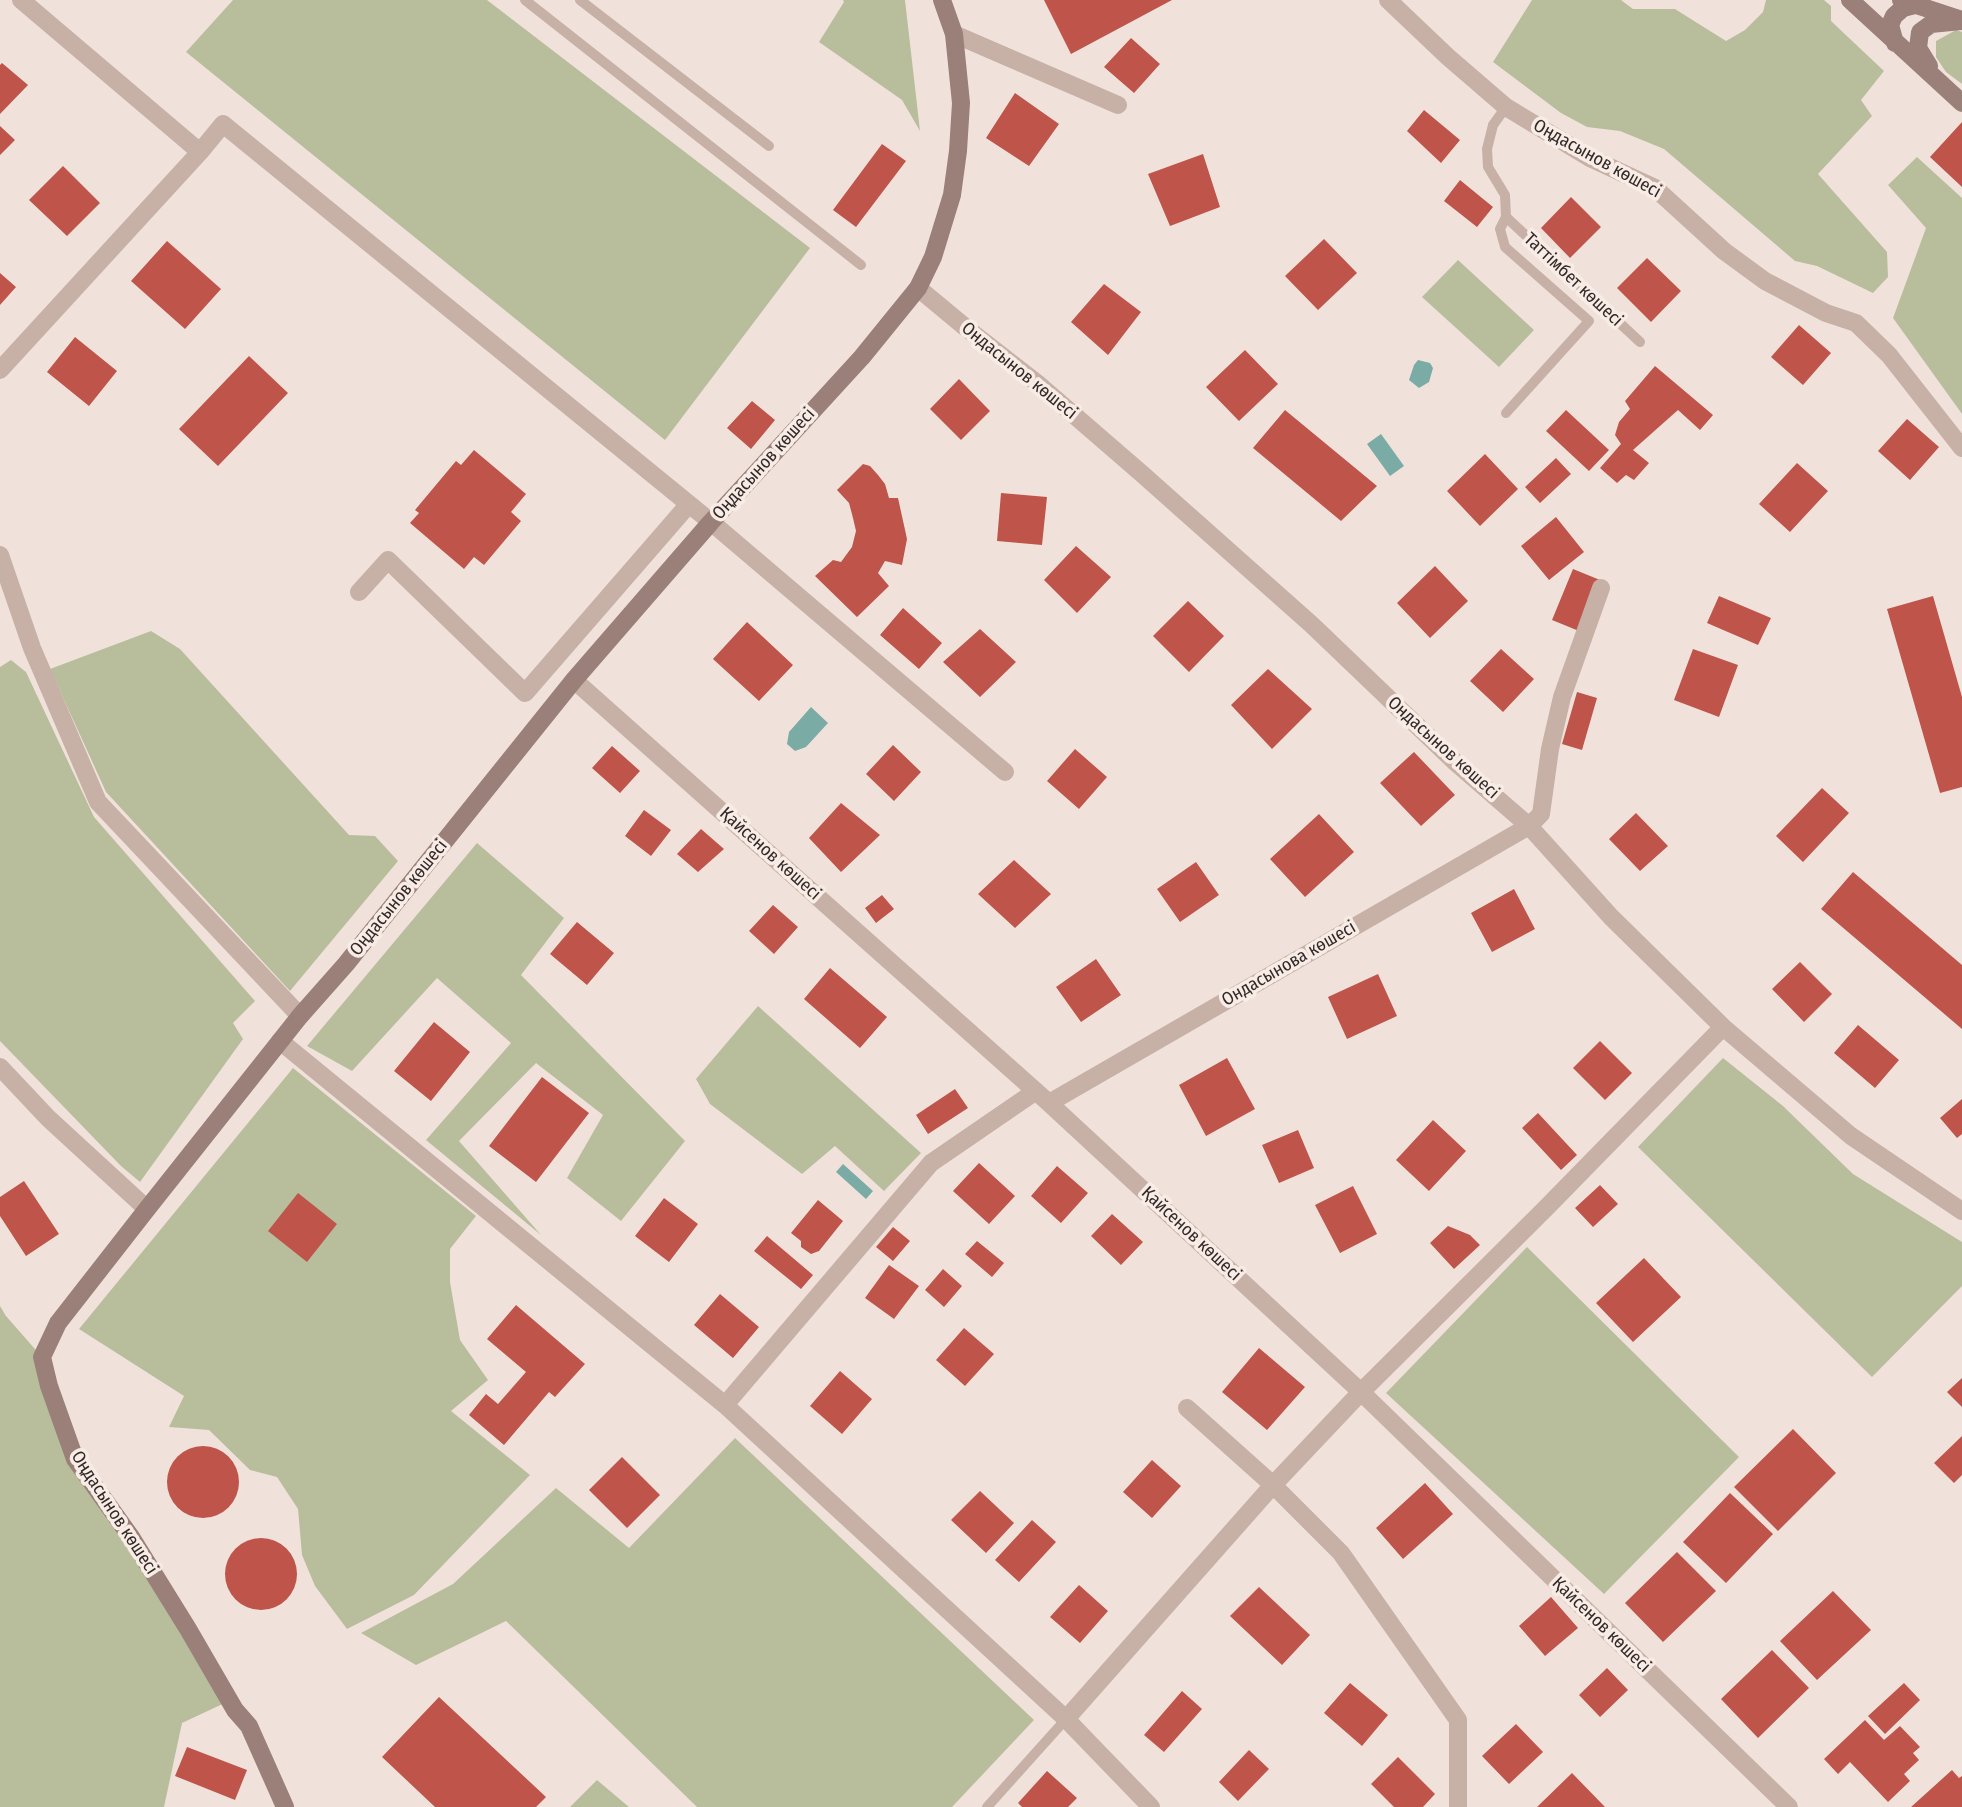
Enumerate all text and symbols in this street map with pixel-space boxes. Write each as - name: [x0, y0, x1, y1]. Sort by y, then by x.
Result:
- street label: Оңдасынов көшесі: [1529, 115, 1665, 203]
- street label: Таттімбет көшесі: [1519, 229, 1627, 331]
- street label: Ондасынов көшесі: [957, 318, 1081, 424]
- street label: Оңдасынов көшесі: [708, 404, 820, 524]
- street label: Ондасынов көшесі: [1383, 692, 1503, 804]
- street label: Қайсенов көшесі: [715, 803, 825, 905]
- street label: Оңдасынов көшесі: [346, 836, 452, 960]
- street label: Ондасынова көшесі: [1218, 917, 1360, 1011]
- street label: Қайсенов көшесі: [1137, 1182, 1245, 1286]
- street label: Оңдасынов көшесі: [66, 1447, 162, 1579]
- street label: Қайсенов көшесі: [1547, 1573, 1655, 1677]

